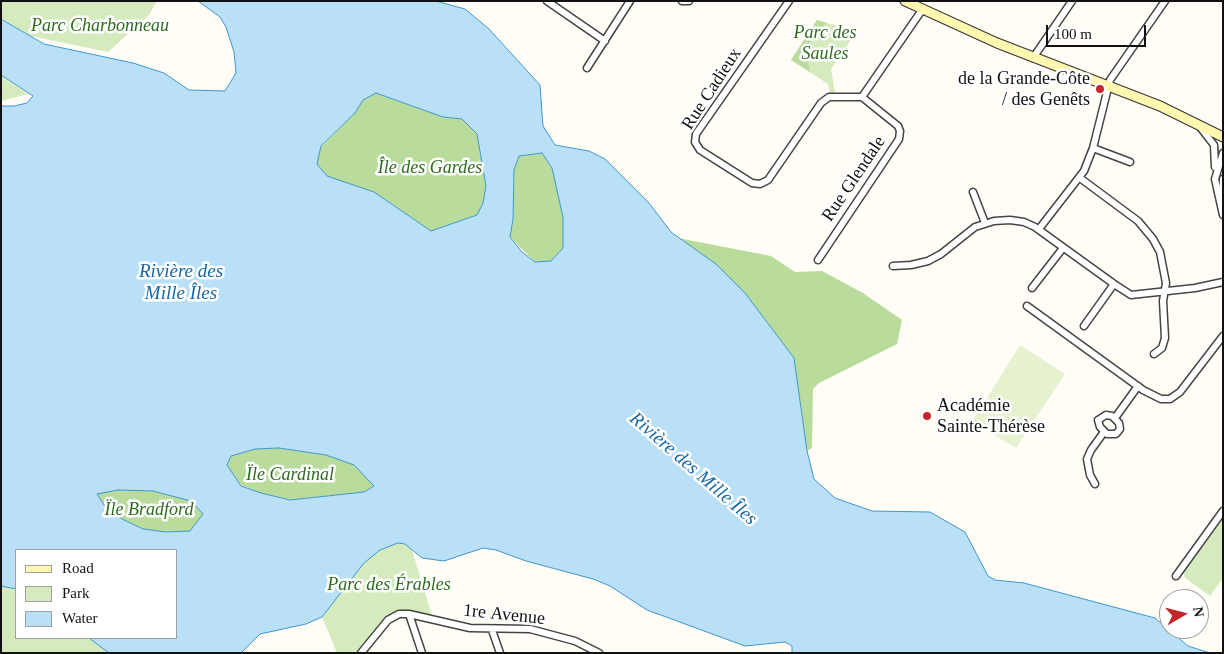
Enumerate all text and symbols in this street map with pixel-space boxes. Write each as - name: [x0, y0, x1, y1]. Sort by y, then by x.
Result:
- park label: Parc Charbonneau: [31, 15, 169, 37]
- scale bar: [1049, 15, 1149, 47]
- park label: Parc des Saules: [794, 22, 856, 64]
- text: 100 m: [1054, 26, 1092, 42]
- street label: Rue Cadieux: [677, 44, 747, 134]
- place label: de la Grande-Côte / des Genêts: [958, 68, 1090, 110]
- marker: de la Grande-Côte / des Genêts: [1094, 83, 1106, 95]
- street label: Rue Glendale: [818, 132, 890, 226]
- park label: Île des Gardes: [378, 157, 482, 179]
- water label: Rivière des Mille Îles: [139, 261, 223, 305]
- place label: Académie Sainte-Thérèse: [937, 395, 1045, 438]
- water label: Rivière des Mille Îles: [625, 407, 761, 531]
- marker: Académie Sainte-Thérèse: [921, 410, 933, 422]
- park label: Ïle Cardinal: [246, 464, 334, 486]
- park label: Ïle Bradford: [105, 499, 193, 521]
- legend: [15, 549, 178, 639]
- text: Road: [62, 560, 94, 576]
- park label: Parc des Érables: [327, 574, 451, 596]
- text: Park: [62, 585, 90, 601]
- north arrow: [1159, 589, 1209, 639]
- street label: 1re Avenue: [462, 600, 546, 630]
- text: N: [1190, 606, 1206, 618]
- text: Water: [62, 610, 97, 626]

